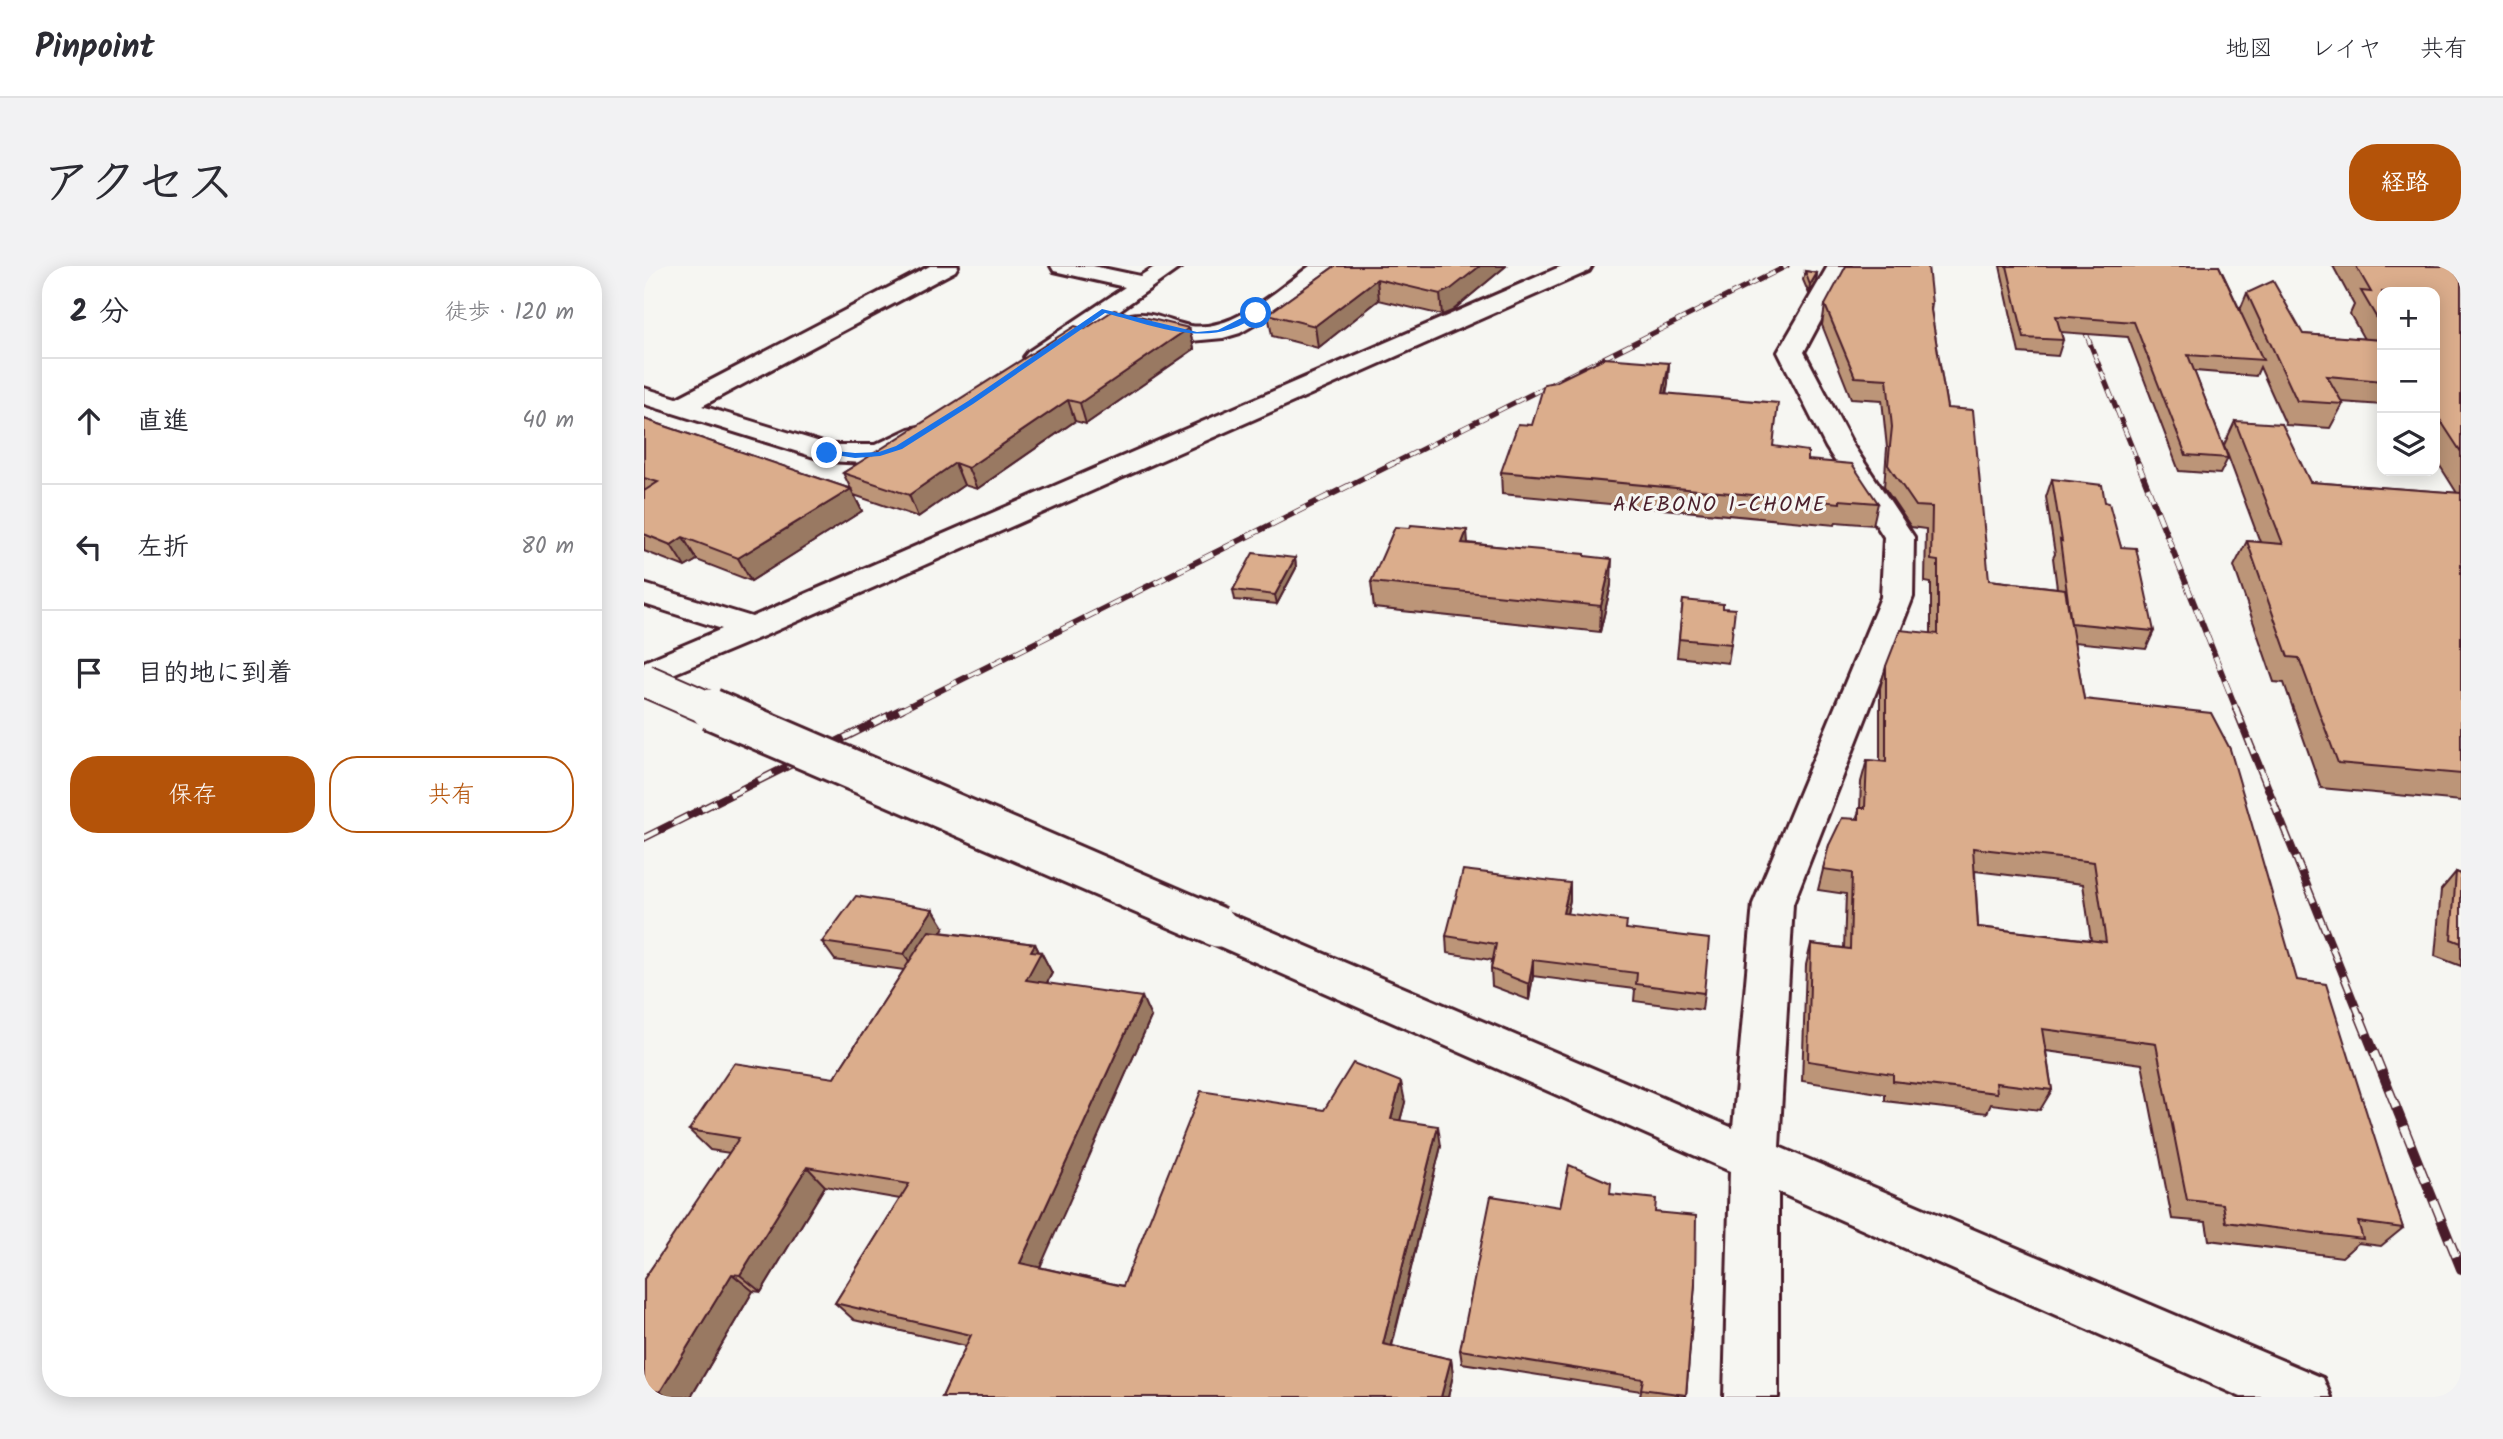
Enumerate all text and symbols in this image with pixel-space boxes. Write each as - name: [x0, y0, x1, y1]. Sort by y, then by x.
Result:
- text: Pinpoint: [35, 22, 155, 75]
- text: 地図: [2225, 30, 2273, 69]
- text: レイヤ: [2311, 30, 2382, 69]
- text: 共有: [2420, 30, 2468, 69]
- button: 経路: [2349, 144, 2461, 221]
- text: アクセス: [42, 146, 235, 224]
- map controls: [2377, 287, 2440, 476]
- button: +: [2377, 287, 2440, 350]
- text: 2 分: [70, 289, 129, 337]
- text: 徒歩 · 120 m: [444, 295, 574, 331]
- route start: [1240, 297, 1271, 328]
- button: −: [2377, 350, 2440, 413]
- text: 直進: [137, 401, 189, 443]
- icon: ahead: [70, 402, 108, 440]
- text: 40 m: [522, 403, 574, 439]
- button: layers: [2377, 413, 2440, 476]
- route end: [811, 437, 842, 468]
- district label: AKEBONO 1-CHOME: [1613, 489, 1827, 522]
- text: 左折: [137, 527, 189, 569]
- icon: left: [70, 528, 108, 566]
- text: 80 m: [521, 529, 574, 565]
- text: 目的地に到着: [137, 653, 293, 695]
- icon: arrive: [70, 654, 108, 692]
- button: 保存: [70, 756, 315, 833]
- button: 共有: [329, 756, 574, 833]

